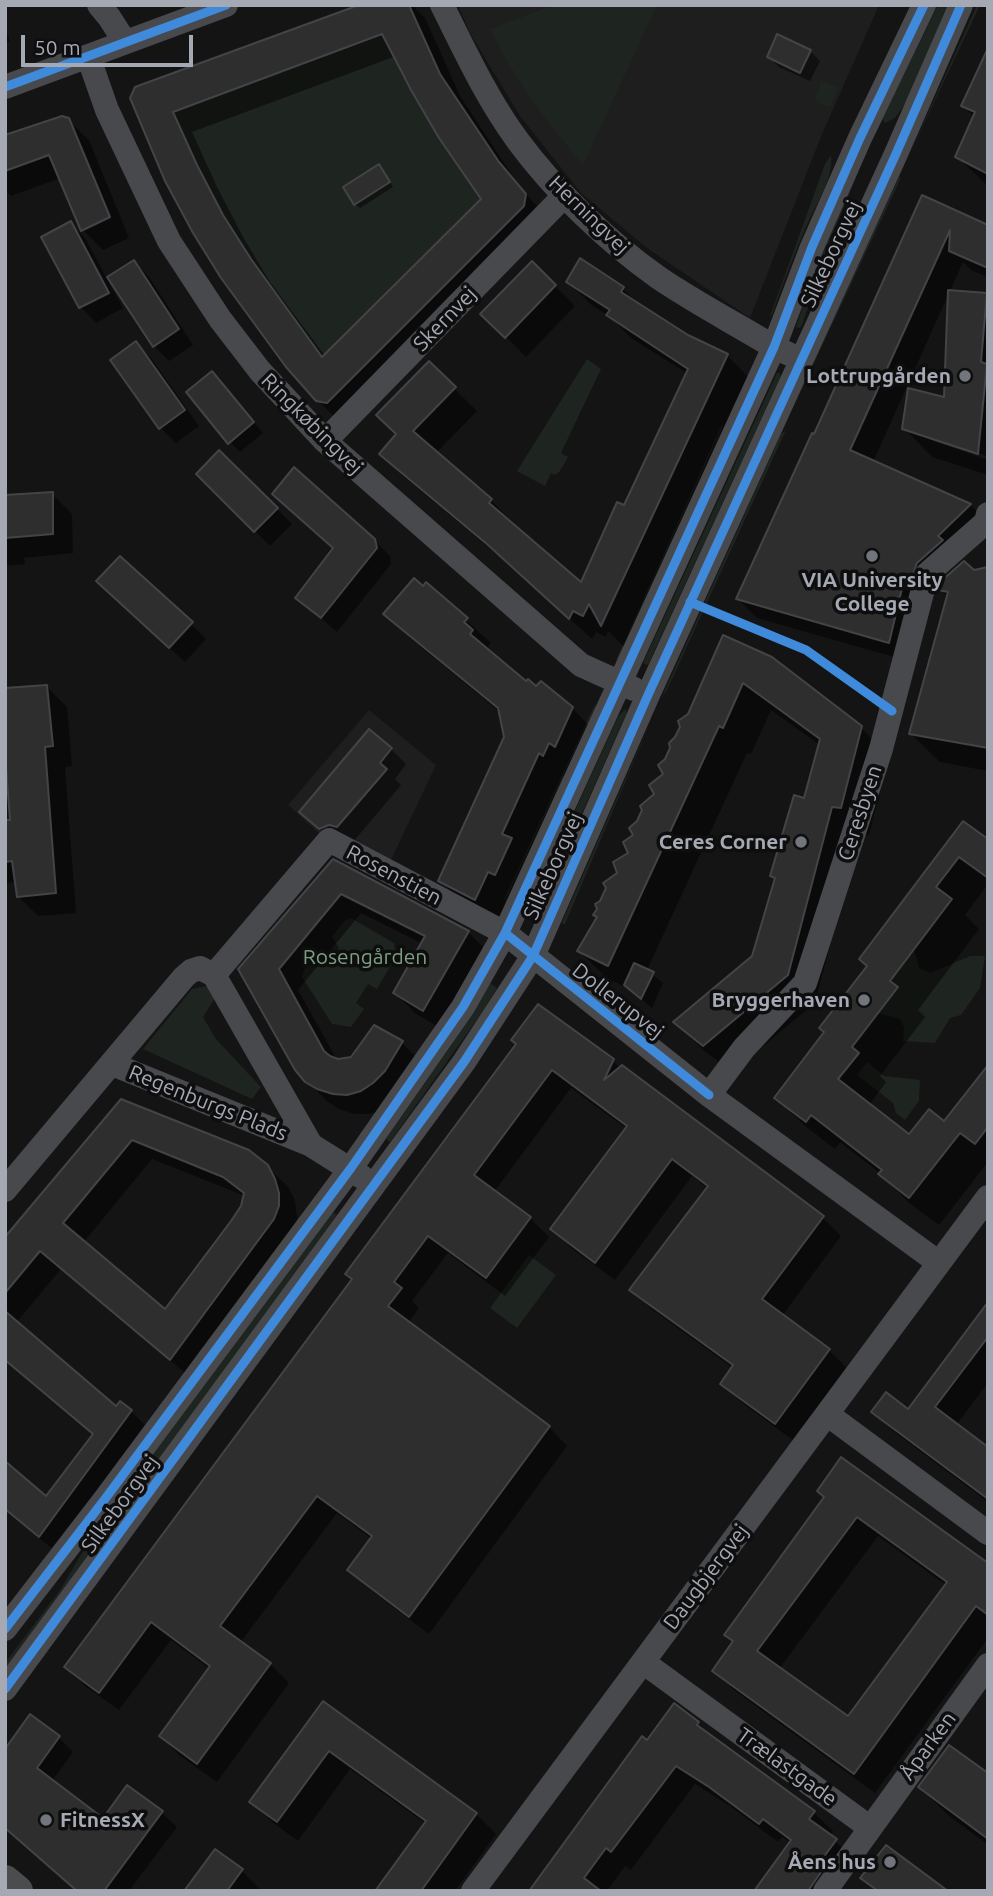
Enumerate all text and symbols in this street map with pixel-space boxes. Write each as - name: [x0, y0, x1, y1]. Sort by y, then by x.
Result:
- scale bar: [24, 21, 196, 65]
- text: 50 m: [34, 35, 81, 59]
- street label: Herningvej: [543, 170, 635, 260]
- street label: Silkeborgvej: [795, 197, 867, 311]
- street label: Skernvej: [408, 282, 482, 356]
- place label: Lottrupgården: [806, 363, 951, 389]
- street label: Ringkøbingvej: [256, 368, 368, 480]
- marker: Lottrupgården: [957, 368, 973, 384]
- marker: VIA University College: [864, 548, 880, 564]
- place label: VIA University College: [801, 567, 943, 617]
- street label: Ceresbyen: [833, 762, 887, 864]
- street label: Silkeborgvej: [518, 808, 588, 924]
- place label: Ceres Corner: [659, 829, 787, 855]
- marker: Ceres Corner: [793, 834, 809, 850]
- street label: Rosenstien: [342, 839, 446, 911]
- park label: Rosengården: [303, 944, 427, 970]
- street label: Dollerupvej: [567, 958, 669, 1044]
- place label: Bryggerhaven: [712, 987, 850, 1013]
- marker: Bryggerhaven: [856, 992, 872, 1008]
- street label: Regenburgs Plads: [125, 1060, 291, 1146]
- street label: Silkeborgvej: [76, 1450, 164, 1558]
- street label: Daugbjergvej: [658, 1519, 754, 1635]
- street label: Åparken: [895, 1707, 961, 1785]
- street label: Trælastgade: [732, 1722, 842, 1812]
- place label: FitnessX: [60, 1807, 145, 1833]
- marker: FitnessX: [38, 1812, 54, 1828]
- place label: Åens hus: [788, 1849, 876, 1875]
- marker: Åens hus: [882, 1854, 898, 1870]

